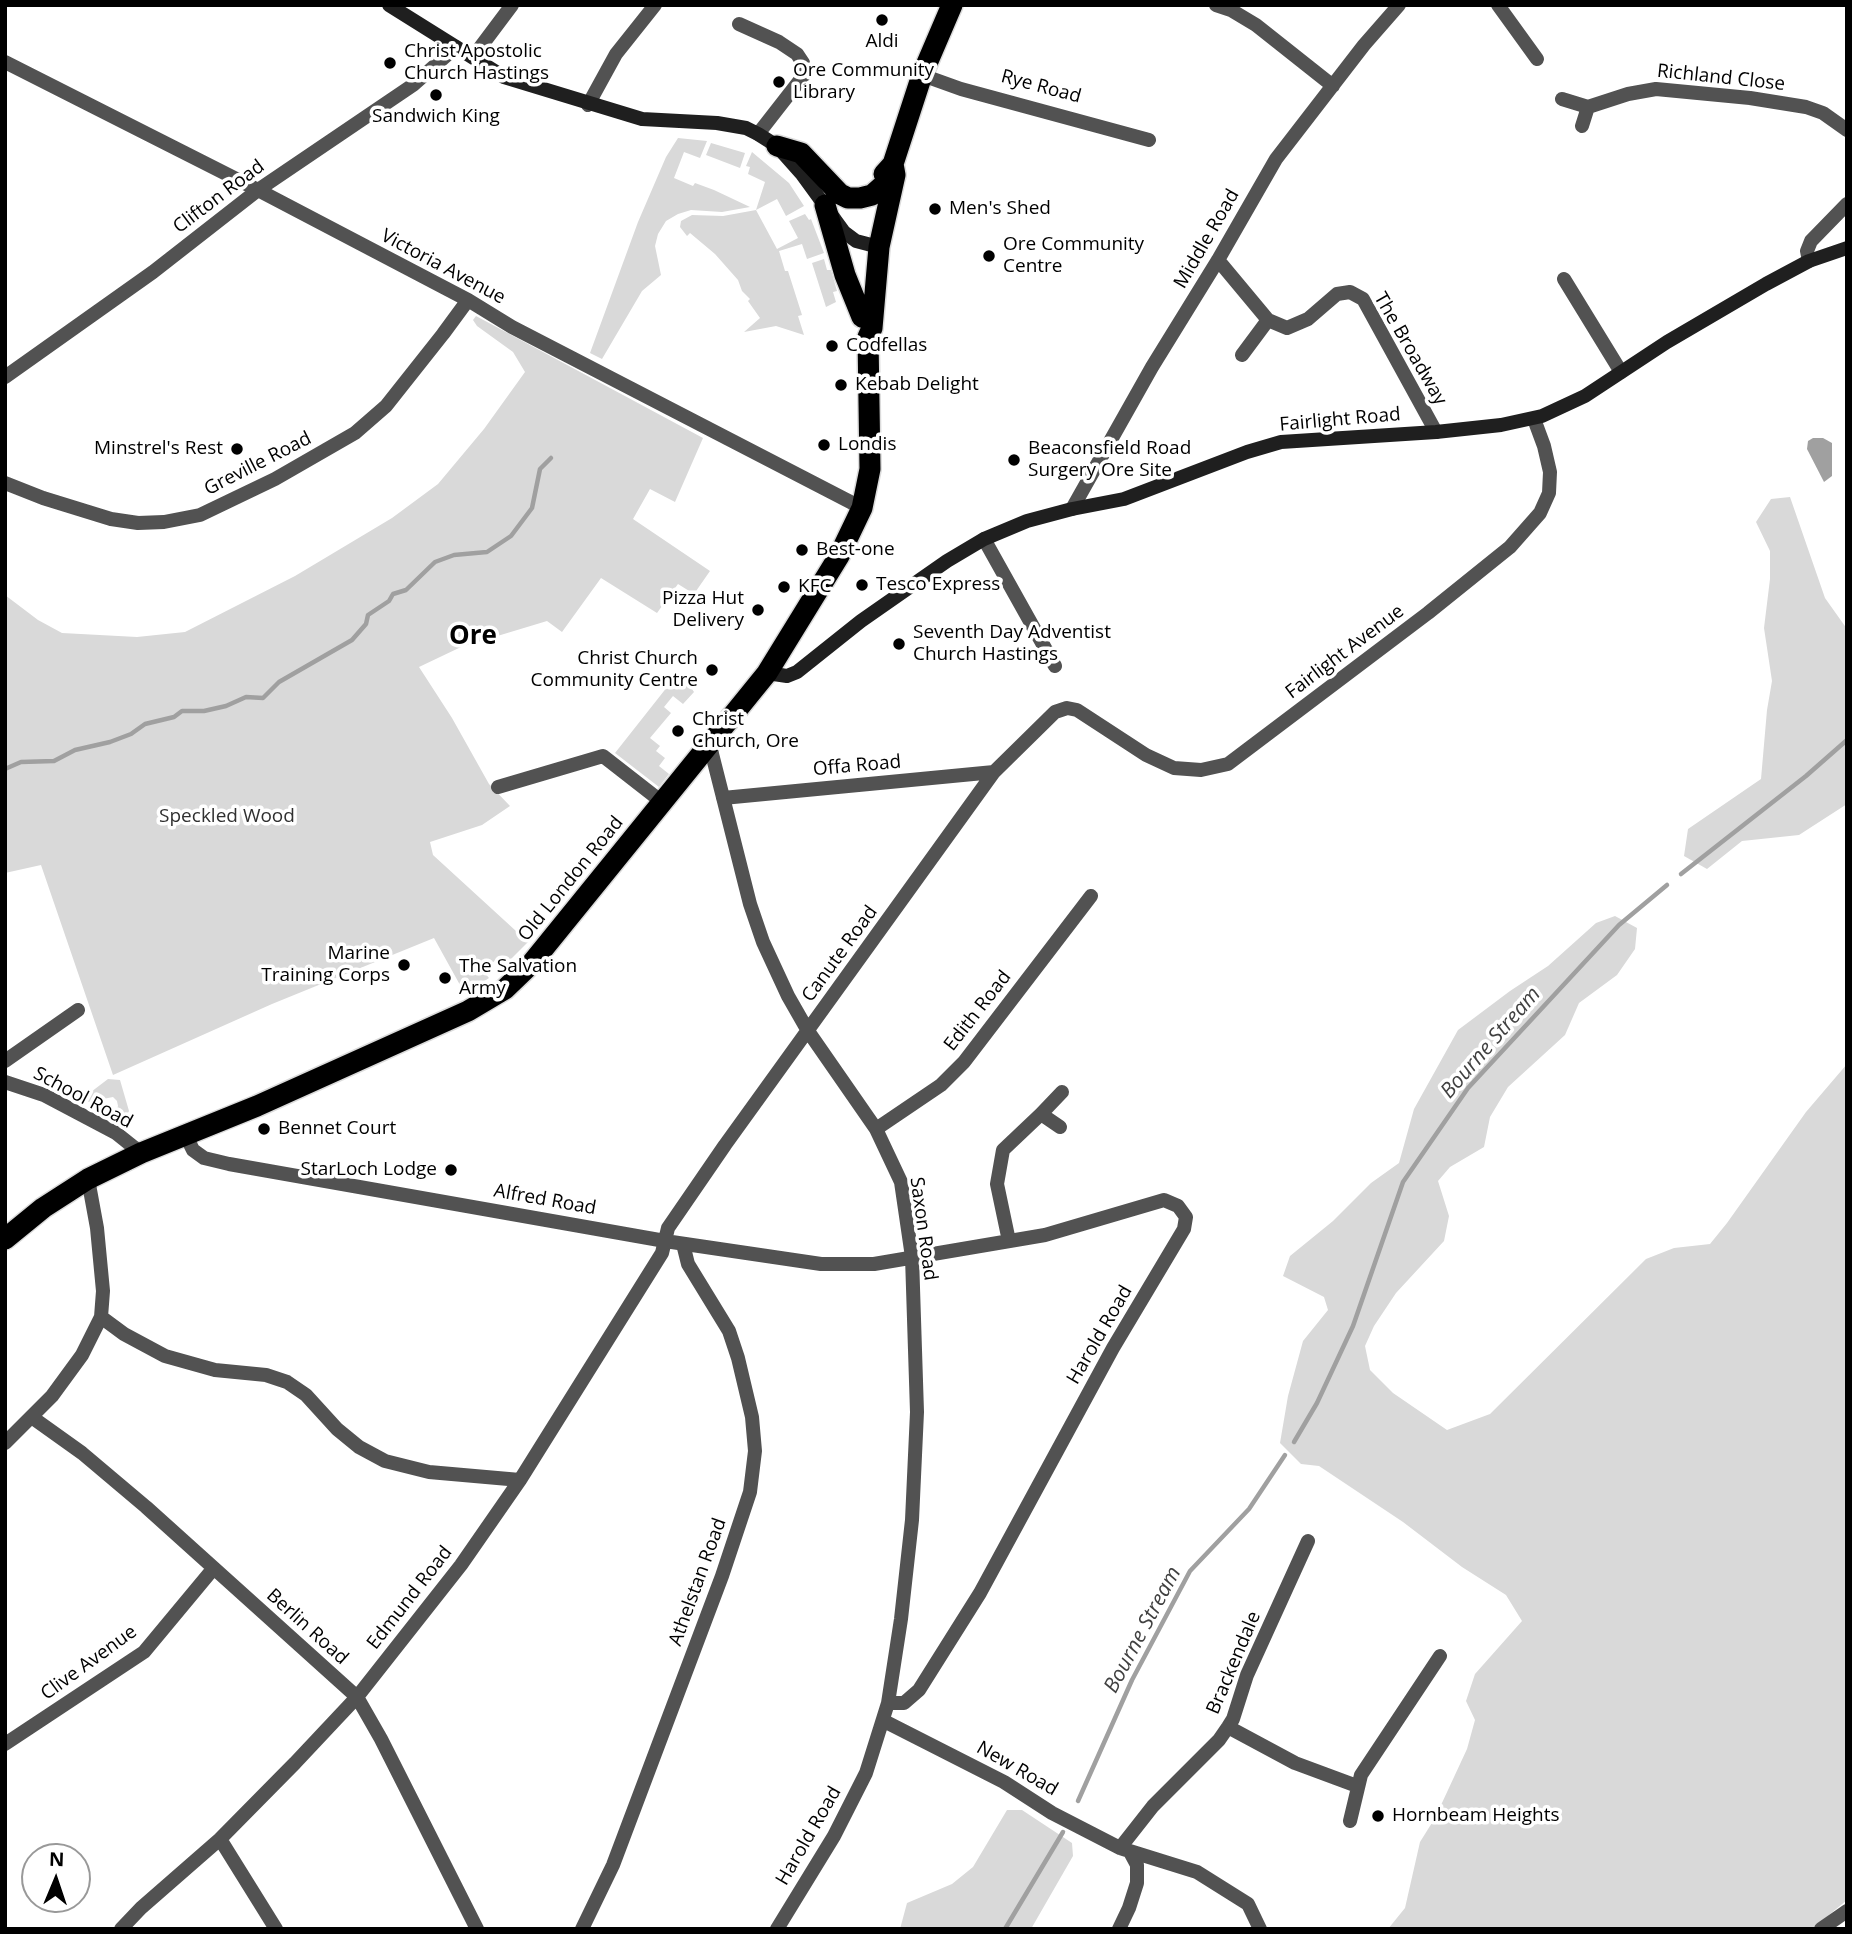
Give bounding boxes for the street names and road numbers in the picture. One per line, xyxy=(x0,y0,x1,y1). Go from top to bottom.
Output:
street label: Richland Close xyxy=(1656,60,1786,96)
street label: Rye Road xyxy=(998,65,1084,109)
street label: Clifton Road xyxy=(169,155,269,239)
street label: Middle Road xyxy=(1169,185,1245,293)
street label: Victoria Avenue xyxy=(377,225,509,309)
street label: The Broadway xyxy=(1369,289,1451,409)
street label: Fairlight Road xyxy=(1278,403,1402,437)
street label: Greville Road xyxy=(201,427,315,501)
street label: Fairlight Avenue xyxy=(1281,600,1409,704)
street label: Offa Road xyxy=(812,751,902,781)
street label: Old London Road xyxy=(514,812,628,946)
street label: Canute Road xyxy=(797,901,883,1007)
street label: Edith Road xyxy=(940,966,1016,1056)
street label: School Road xyxy=(29,1062,137,1134)
street label: Saxon Road xyxy=(904,1176,942,1282)
street label: Alfred Road xyxy=(492,1180,598,1220)
street label: Harold Road xyxy=(1063,1281,1137,1389)
street label: Athelstan Road xyxy=(664,1515,732,1649)
street label: Edmund Road xyxy=(363,1542,457,1654)
street label: Berlin Road xyxy=(261,1584,353,1670)
street label: Brackendale xyxy=(1202,1608,1266,1718)
street label: Clive Avenue xyxy=(37,1621,141,1705)
street label: New Road xyxy=(972,1737,1062,1801)
street label: Harold Road xyxy=(772,1782,846,1890)

